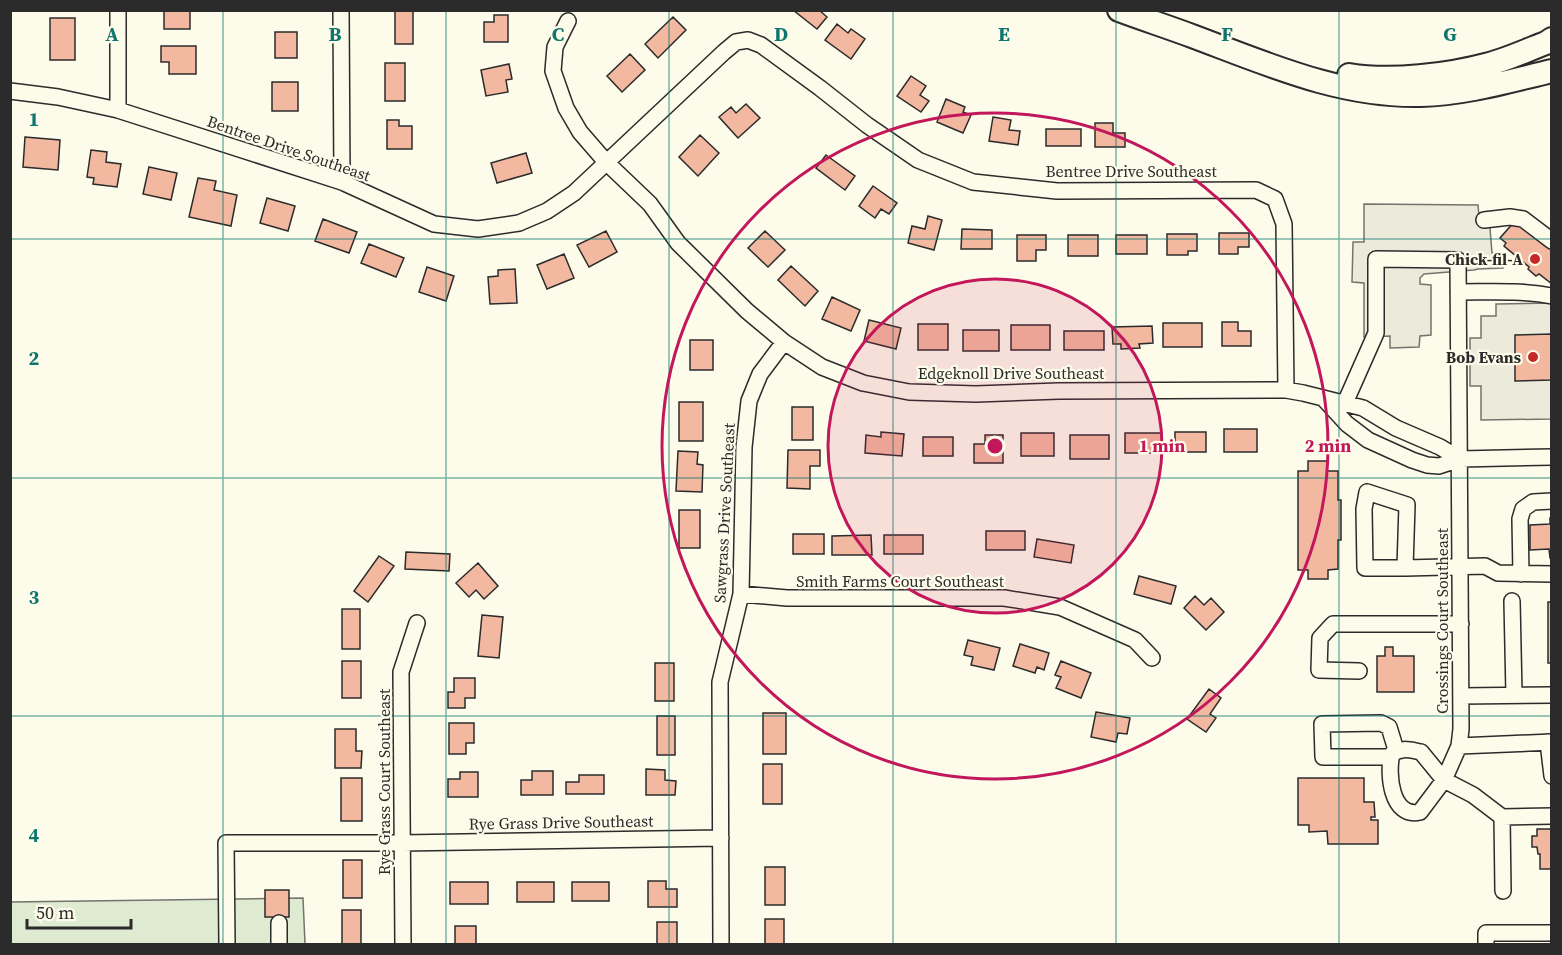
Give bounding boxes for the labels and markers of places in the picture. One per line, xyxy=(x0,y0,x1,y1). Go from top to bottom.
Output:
place label: Chick-fil-A xyxy=(1445,248,1523,270)
marker: Chick-fil-A xyxy=(1528,252,1542,266)
place label: Bob Evans xyxy=(1446,346,1521,368)
marker: Bob Evans xyxy=(1526,350,1540,364)
centre of rings xyxy=(985,436,1005,456)

